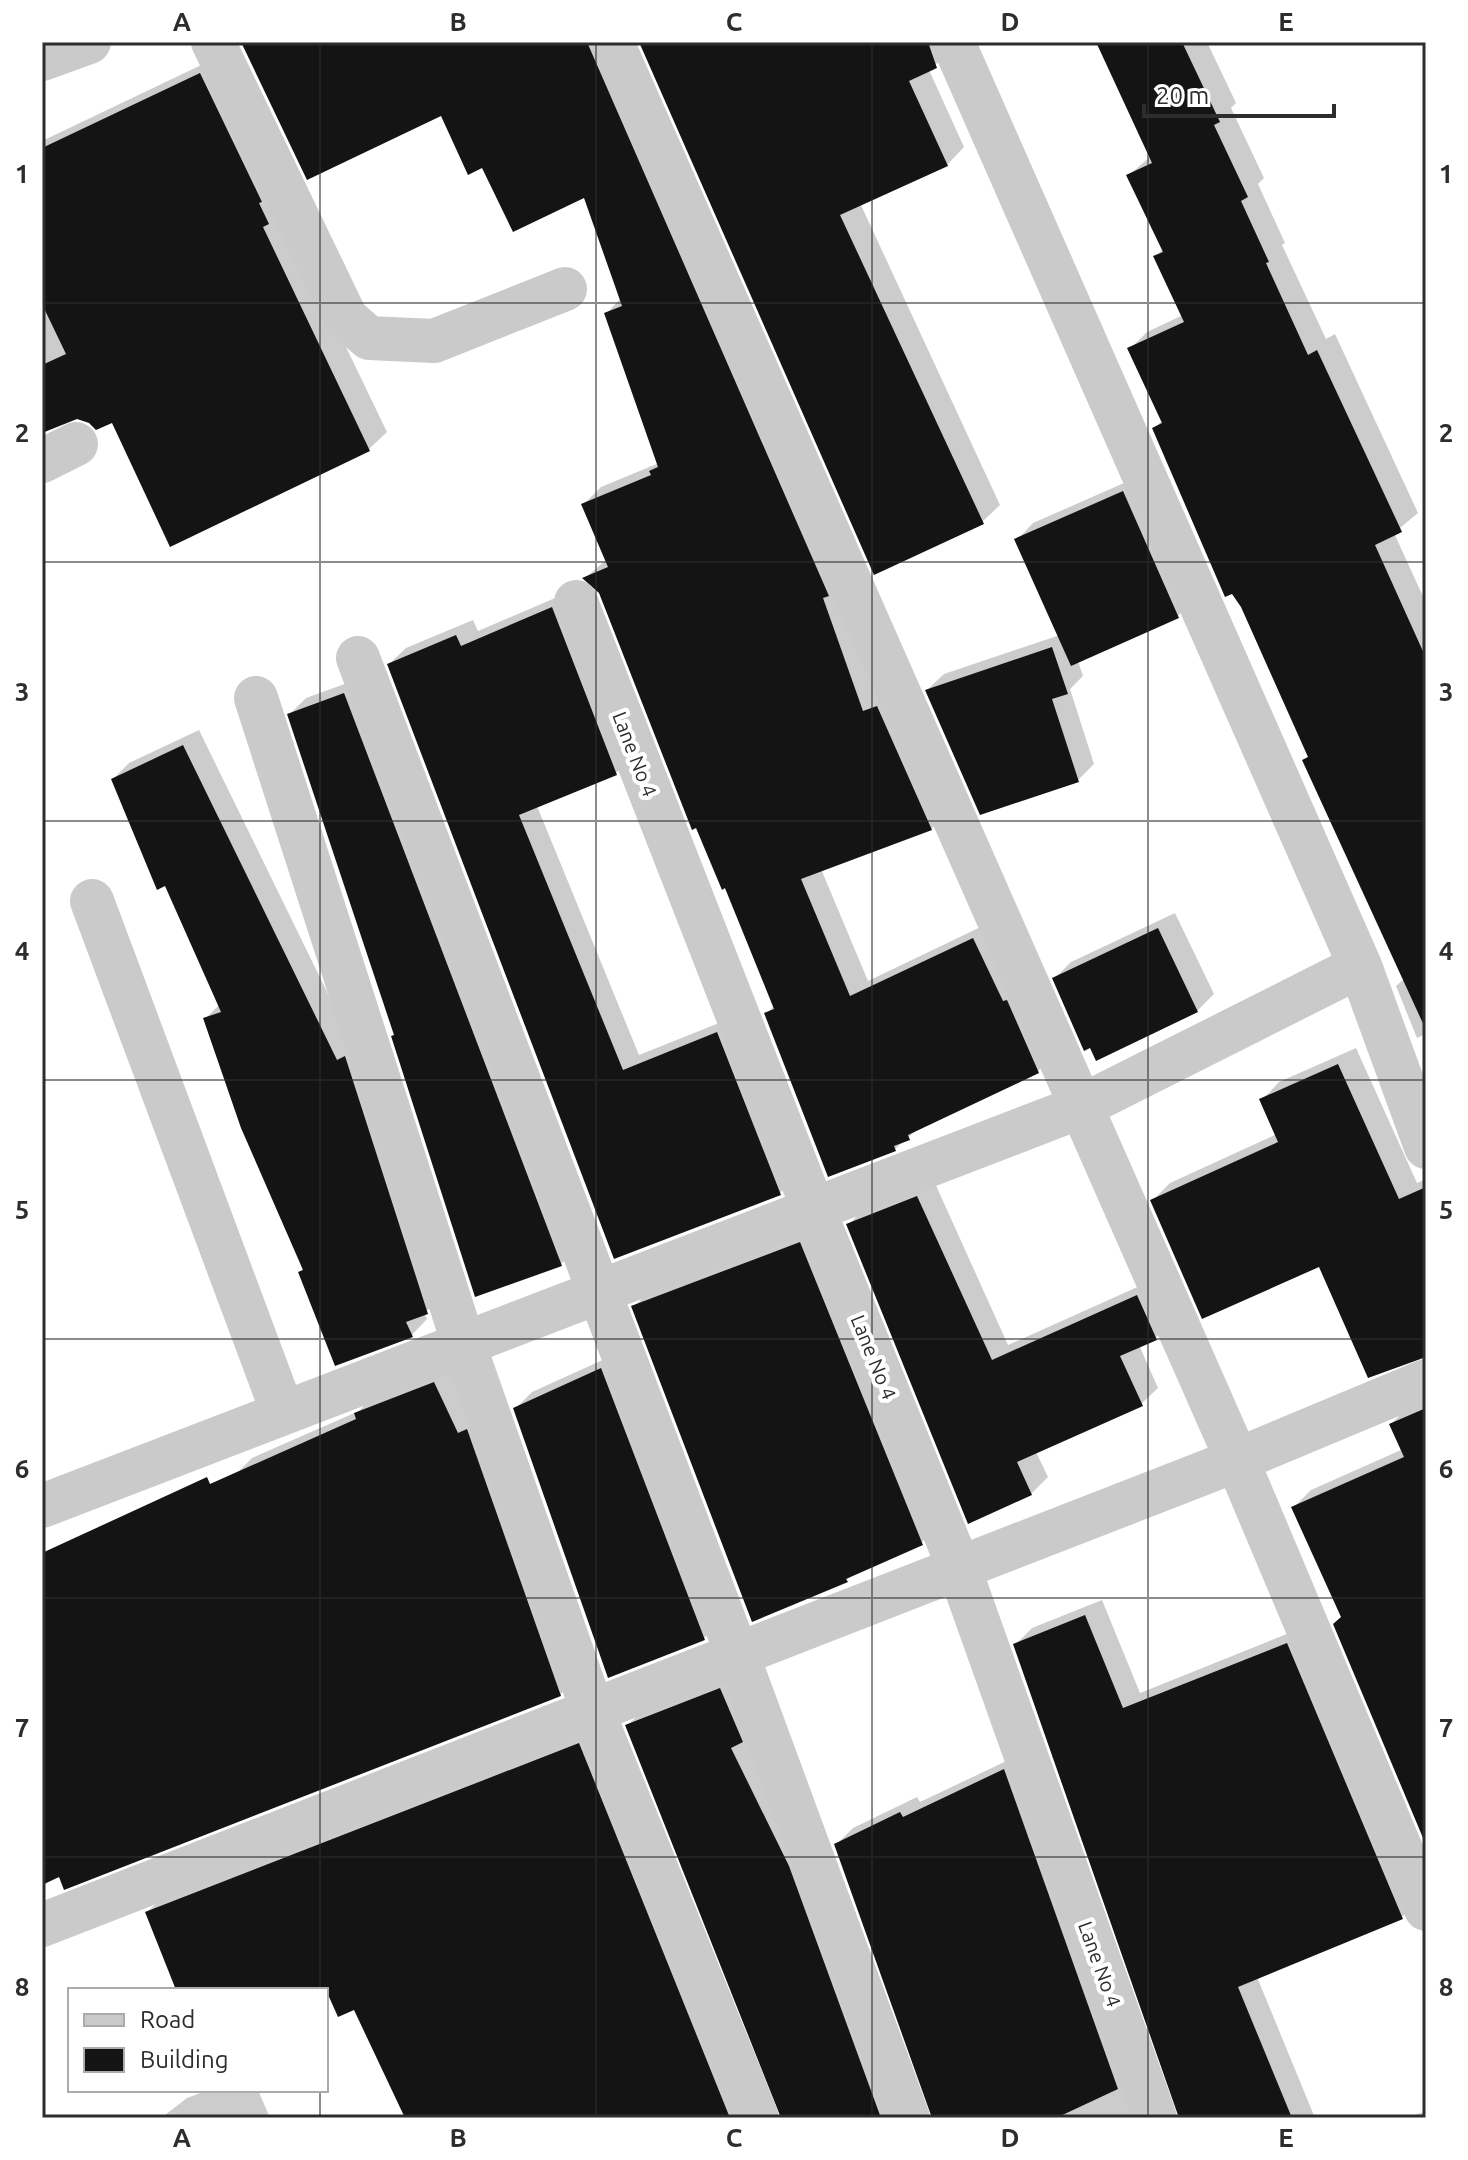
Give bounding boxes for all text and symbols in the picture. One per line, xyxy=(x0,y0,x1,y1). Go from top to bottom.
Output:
text: A xyxy=(173,7,192,36)
text: B xyxy=(449,7,467,36)
text: C xyxy=(726,7,743,36)
text: D xyxy=(1001,7,1019,36)
text: E xyxy=(1278,7,1294,36)
scale bar xyxy=(1144,68,1334,118)
text: 20 m xyxy=(1156,82,1209,109)
text: 1 xyxy=(15,159,29,188)
text: 1 xyxy=(1439,159,1453,188)
text: 2 xyxy=(15,418,29,447)
text: 2 xyxy=(1439,418,1453,447)
text: 3 xyxy=(15,677,29,706)
text: 3 xyxy=(1439,677,1453,706)
street label: Lane No 4 xyxy=(608,708,662,800)
text: 4 xyxy=(15,936,29,965)
text: 4 xyxy=(1439,936,1453,965)
text: 5 xyxy=(15,1195,29,1224)
text: 5 xyxy=(1439,1195,1453,1224)
street label: Lane No 4 xyxy=(847,1311,901,1403)
text: 6 xyxy=(15,1454,29,1483)
text: 6 xyxy=(1439,1454,1453,1483)
text: 7 xyxy=(15,1713,29,1742)
text: 7 xyxy=(1439,1713,1453,1742)
street label: Lane No 4 xyxy=(1074,1918,1126,2010)
text: 8 xyxy=(15,1972,29,2001)
text: 8 xyxy=(1439,1972,1453,2001)
legend xyxy=(68,1988,328,2092)
text: Road xyxy=(140,2006,195,2033)
text: Building xyxy=(140,2046,228,2073)
text: A xyxy=(173,2123,192,2152)
text: B xyxy=(449,2123,467,2152)
text: C xyxy=(726,2123,743,2152)
text: D xyxy=(1001,2123,1019,2152)
text: E xyxy=(1278,2123,1294,2152)

